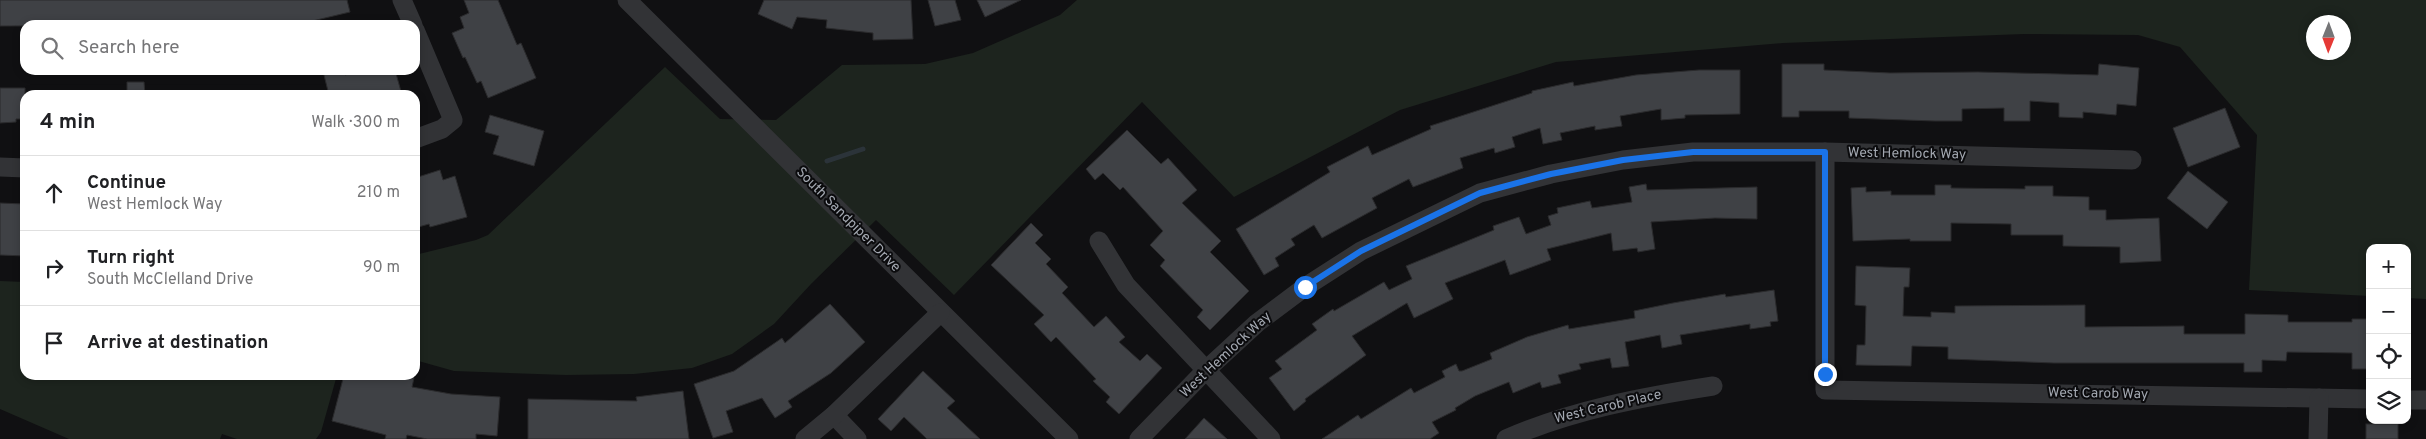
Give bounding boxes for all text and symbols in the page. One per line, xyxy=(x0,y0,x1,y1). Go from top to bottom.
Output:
north arrow xyxy=(2306,15,2351,60)
search box xyxy=(20,20,420,75)
icon: search xyxy=(38,34,66,62)
text: Search here xyxy=(78,36,180,60)
text: 4 min xyxy=(40,109,96,136)
text: Walk · 300 m xyxy=(311,113,400,133)
street label: West Hemlock Way xyxy=(1848,144,1966,164)
street label: South Sandpiper Drive xyxy=(792,164,904,276)
text: Continue xyxy=(87,171,166,195)
icon: ahead xyxy=(40,179,68,207)
text: 210 m xyxy=(357,183,400,203)
text: West Hemlock Way xyxy=(87,195,222,215)
map controls xyxy=(2366,244,2411,424)
button: + xyxy=(2366,244,2411,289)
text: Turn right xyxy=(87,246,175,270)
icon: right xyxy=(40,254,68,282)
text: 90 m xyxy=(363,258,400,278)
text: South McClelland Drive xyxy=(87,270,253,290)
route start xyxy=(1294,276,1317,299)
button: − xyxy=(2366,289,2411,334)
street label: West Hemlock Way xyxy=(1177,308,1275,402)
icon: arrive xyxy=(40,329,68,357)
text: Arrive at destination xyxy=(87,331,268,355)
button: locate xyxy=(2366,334,2411,379)
route end xyxy=(1814,363,1837,386)
button: layers xyxy=(2366,379,2411,424)
street label: West Carob Way xyxy=(2048,385,2148,403)
street label: West Carob Place xyxy=(1553,386,1663,428)

